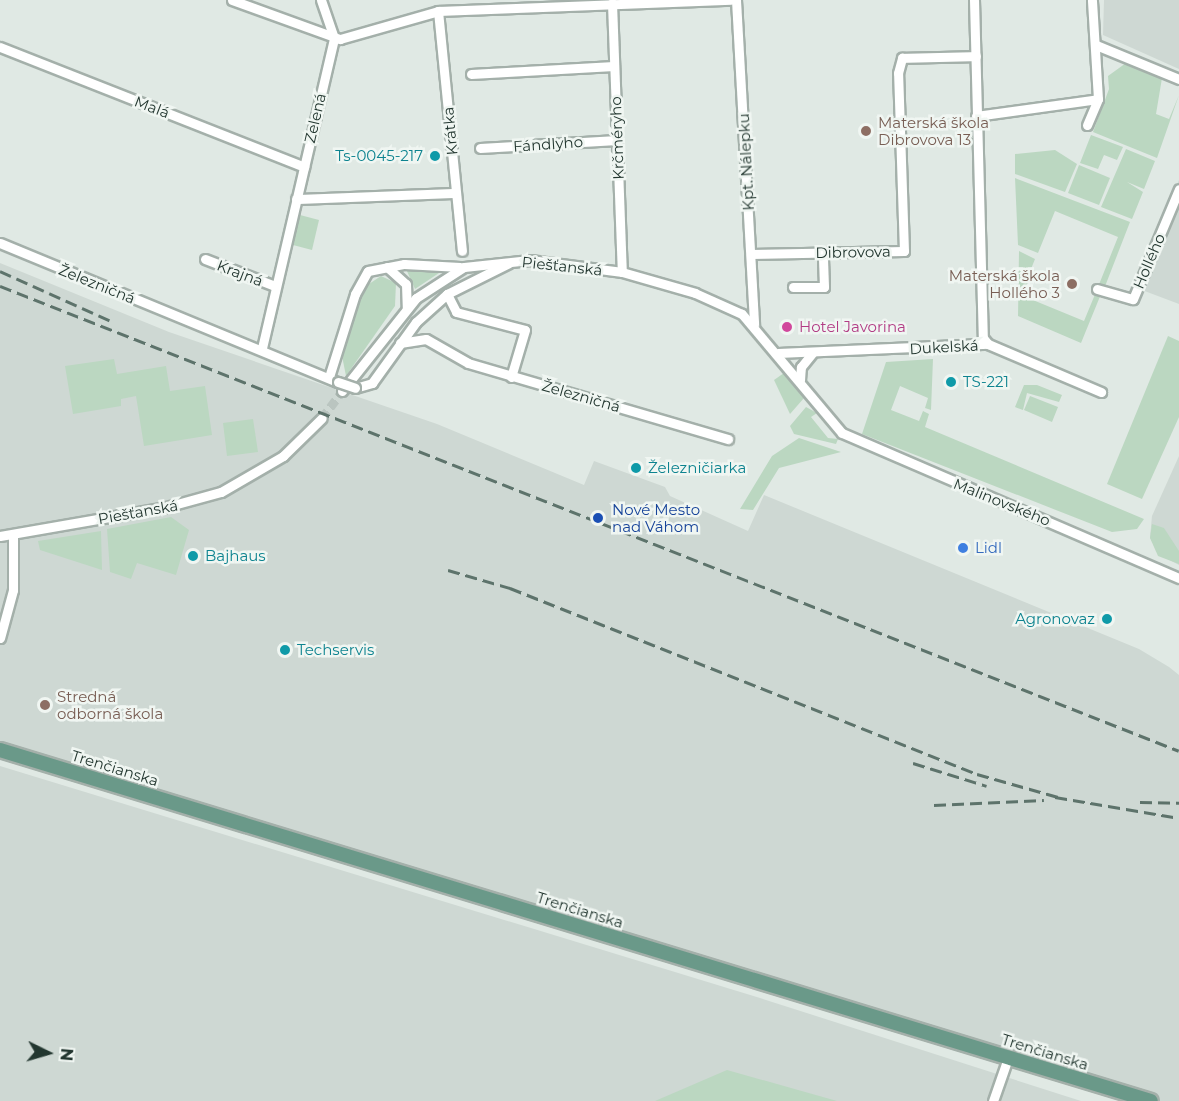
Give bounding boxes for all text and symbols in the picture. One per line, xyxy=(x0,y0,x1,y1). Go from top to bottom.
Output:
street label: Zelená xyxy=(301,91,329,145)
street label: Malá xyxy=(132,92,172,122)
street label: Krčméryho xyxy=(607,96,627,180)
street label: Krátka xyxy=(439,106,461,156)
street label: Kpt. Nálepku xyxy=(734,113,758,211)
place label: Materská škola Dibrovova 13 xyxy=(878,113,989,148)
marker: Materská škola Dibrovova 13 xyxy=(859,124,873,138)
street label: Fándlyho xyxy=(512,133,584,155)
place label: Ts-0045-217 xyxy=(335,147,423,165)
marker: Ts-0045-217 xyxy=(428,149,442,163)
street label: Hollého xyxy=(1129,231,1169,291)
street label: Dibrovova xyxy=(815,242,891,262)
street label: Piešťanská xyxy=(521,253,603,279)
street label: Krajná xyxy=(214,256,266,290)
street label: Železničná xyxy=(56,261,138,307)
place label: Materská škola Hollého 3 xyxy=(949,266,1060,301)
marker: Materská škola Hollého 3 xyxy=(1065,277,1079,291)
place label: Hotel Javorina xyxy=(799,318,906,336)
marker: Hotel Javorina xyxy=(780,320,794,334)
street label: Dukelská xyxy=(909,336,979,358)
place label: TS-221 xyxy=(963,373,1009,391)
marker: TS-221 xyxy=(944,375,958,389)
street label: Železničná xyxy=(540,376,622,416)
place label: Železničiarka xyxy=(648,459,746,477)
marker: Železničiarka xyxy=(629,461,643,475)
street label: Malinovského xyxy=(951,474,1053,530)
street label: Piešťanská xyxy=(97,496,179,528)
place label: Nové Mesto nad Váhom xyxy=(612,500,700,535)
marker: Nové Mesto nad Váhom xyxy=(589,509,607,527)
place label: Lidl xyxy=(975,539,1002,557)
marker: Lidl xyxy=(956,541,970,555)
place label: Bajhaus xyxy=(205,547,266,565)
marker: Bajhaus xyxy=(186,549,200,563)
place label: Agronovaz xyxy=(1015,610,1095,628)
marker: Agronovaz xyxy=(1100,612,1114,626)
place label: Techservis xyxy=(297,641,374,659)
marker: Techservis xyxy=(278,643,292,657)
place label: Stredná odborná škola xyxy=(57,687,163,722)
marker: Stredná odborná škola xyxy=(38,698,52,712)
street label: Trenčianska xyxy=(69,746,161,790)
street label: Trenčianska xyxy=(534,888,626,932)
north arrow xyxy=(18,1023,78,1083)
street label: Trenčianska xyxy=(999,1030,1091,1074)
text: N xyxy=(56,1047,76,1062)

